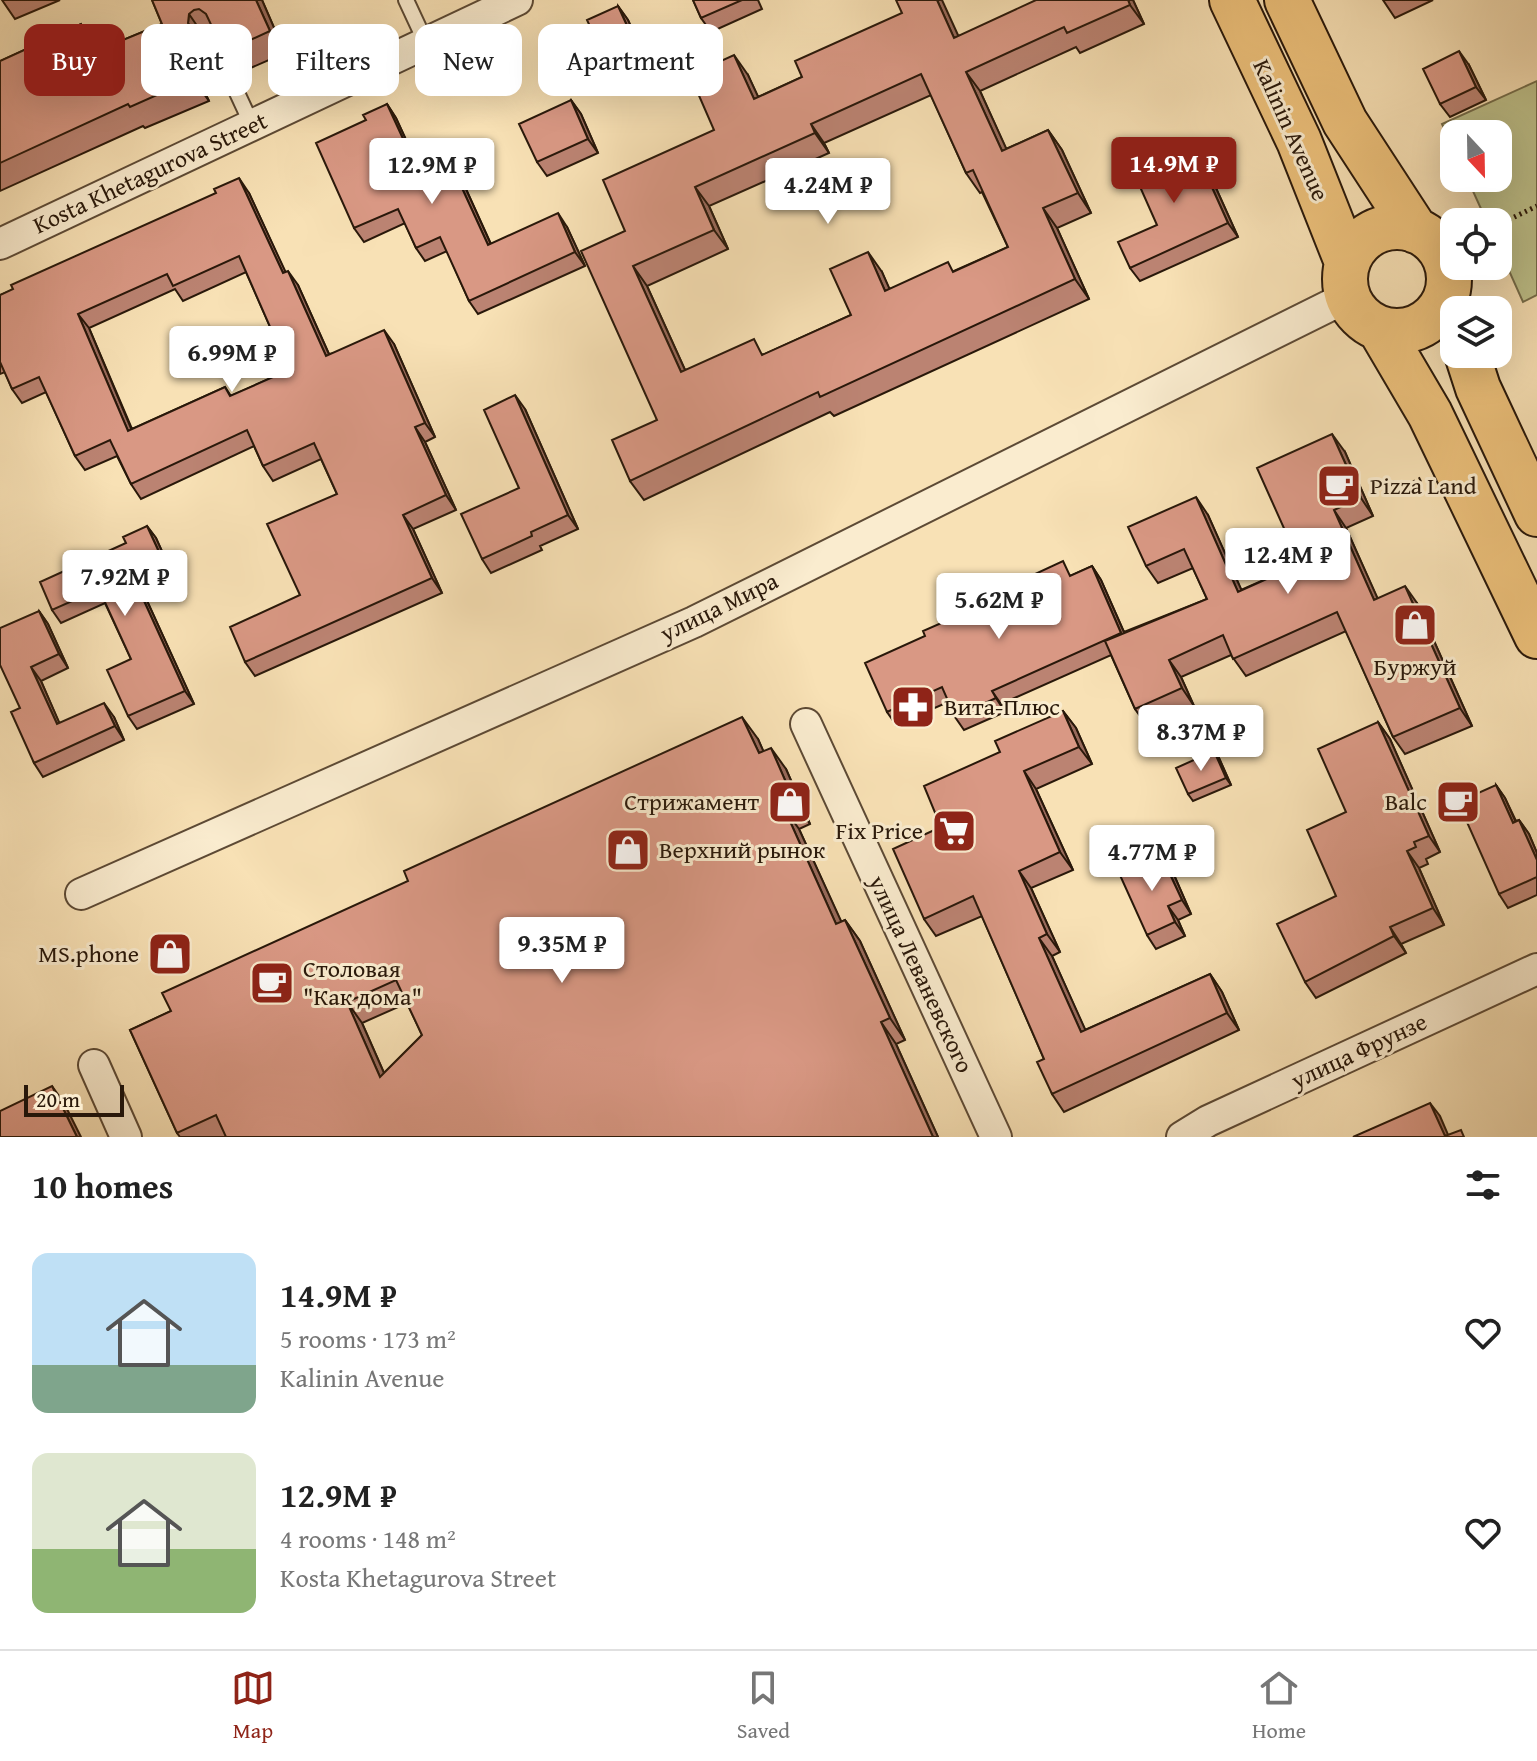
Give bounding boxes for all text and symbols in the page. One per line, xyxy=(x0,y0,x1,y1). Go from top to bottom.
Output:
chip: Buy xyxy=(24,24,125,96)
chip: Rent xyxy=(141,24,252,96)
chip: Filters xyxy=(268,24,399,96)
chip: New xyxy=(415,24,522,96)
chip: Apartment xyxy=(538,24,723,96)
street label: Kalinin Avenue xyxy=(1245,53,1338,206)
street label: Kosta Khetagurova Street xyxy=(27,103,273,242)
north arrow xyxy=(1440,120,1512,192)
map controls xyxy=(1440,120,1512,368)
pin: 14.9M ₽ xyxy=(1100,137,1248,205)
pin: 12.9M ₽ xyxy=(358,138,506,206)
text: 14.9M ₽ xyxy=(1129,143,1219,182)
text: 12.9M ₽ xyxy=(387,144,477,183)
pin: 4.24M ₽ xyxy=(754,158,902,226)
text: 4.24M ₽ xyxy=(783,164,873,203)
button: locate xyxy=(1440,208,1512,280)
button: layers xyxy=(1440,296,1512,368)
pin: 6.99M ₽ xyxy=(158,326,306,394)
text: 6.99M ₽ xyxy=(187,332,277,371)
cafe icon: Pizza Land xyxy=(1315,462,1363,510)
place label: Pizza Land xyxy=(1370,468,1477,503)
pin: 12.4M ₽ xyxy=(1214,528,1362,596)
text: 12.4M ₽ xyxy=(1243,534,1333,573)
pin: 7.92M ₽ xyxy=(51,550,199,618)
text: 7.92M ₽ xyxy=(80,556,170,595)
street label: улица Мира xyxy=(653,563,784,651)
pin: 5.62M ₽ xyxy=(925,573,1073,641)
text: 5.62M ₽ xyxy=(954,579,1044,618)
shop icon: Буржуй xyxy=(1391,601,1439,649)
place label: Буржуй xyxy=(1374,649,1456,684)
pharmacy icon: Вита-Плюс xyxy=(889,683,937,731)
place label: Вита-Плюс xyxy=(944,689,1060,724)
pin: 8.37M ₽ xyxy=(1127,705,1275,773)
text: 8.37M ₽ xyxy=(1156,711,1246,750)
shop icon: Стрижамент xyxy=(766,778,814,826)
cafe icon: Balc xyxy=(1434,778,1482,826)
place label: Стрижамент xyxy=(624,784,759,819)
place label: Balc xyxy=(1385,784,1427,819)
supermarket icon: Fix Price xyxy=(930,807,978,855)
place label: Fix Price xyxy=(836,813,923,848)
pin: 4.77M ₽ xyxy=(1078,825,1226,893)
shop icon: Верхний рынок xyxy=(604,826,652,874)
text: 4.77M ₽ xyxy=(1107,831,1197,870)
place label: Верхний рынок xyxy=(659,832,826,867)
street label: улица Леваневского xyxy=(860,868,983,1078)
pin: 9.35M ₽ xyxy=(488,917,636,985)
text: 9.35M ₽ xyxy=(517,923,607,962)
shop icon: MS.phone xyxy=(146,930,194,978)
place label: MS.phone xyxy=(38,936,139,971)
place label: Столовая "Как дома" xyxy=(303,951,422,1014)
cafe icon: Столовая "Как дома" xyxy=(248,959,296,1007)
street label: улица Фрунзе xyxy=(1284,1004,1433,1098)
scale bar xyxy=(24,1081,124,1117)
text: 20 m xyxy=(36,1083,80,1115)
text: 10 homes xyxy=(32,1161,173,1210)
icon: filters xyxy=(1461,1163,1505,1207)
text: 14.9M ₽ xyxy=(280,1270,397,1319)
icon: home xyxy=(96,1285,192,1381)
icon: heart xyxy=(1461,1311,1505,1355)
text: 5 rooms · 173 m² xyxy=(280,1319,456,1358)
text: Kalinin Avenue xyxy=(280,1358,444,1397)
text: 12.9M ₽ xyxy=(280,1470,397,1519)
icon: home xyxy=(96,1485,192,1581)
icon: heart xyxy=(1461,1511,1505,1555)
text: 4 rooms · 148 m² xyxy=(280,1519,456,1558)
text: Kosta Khetagurova Street xyxy=(280,1558,556,1597)
tab: Map xyxy=(231,1666,275,1746)
tab: Saved xyxy=(737,1666,790,1746)
tab: Home xyxy=(1252,1666,1306,1746)

